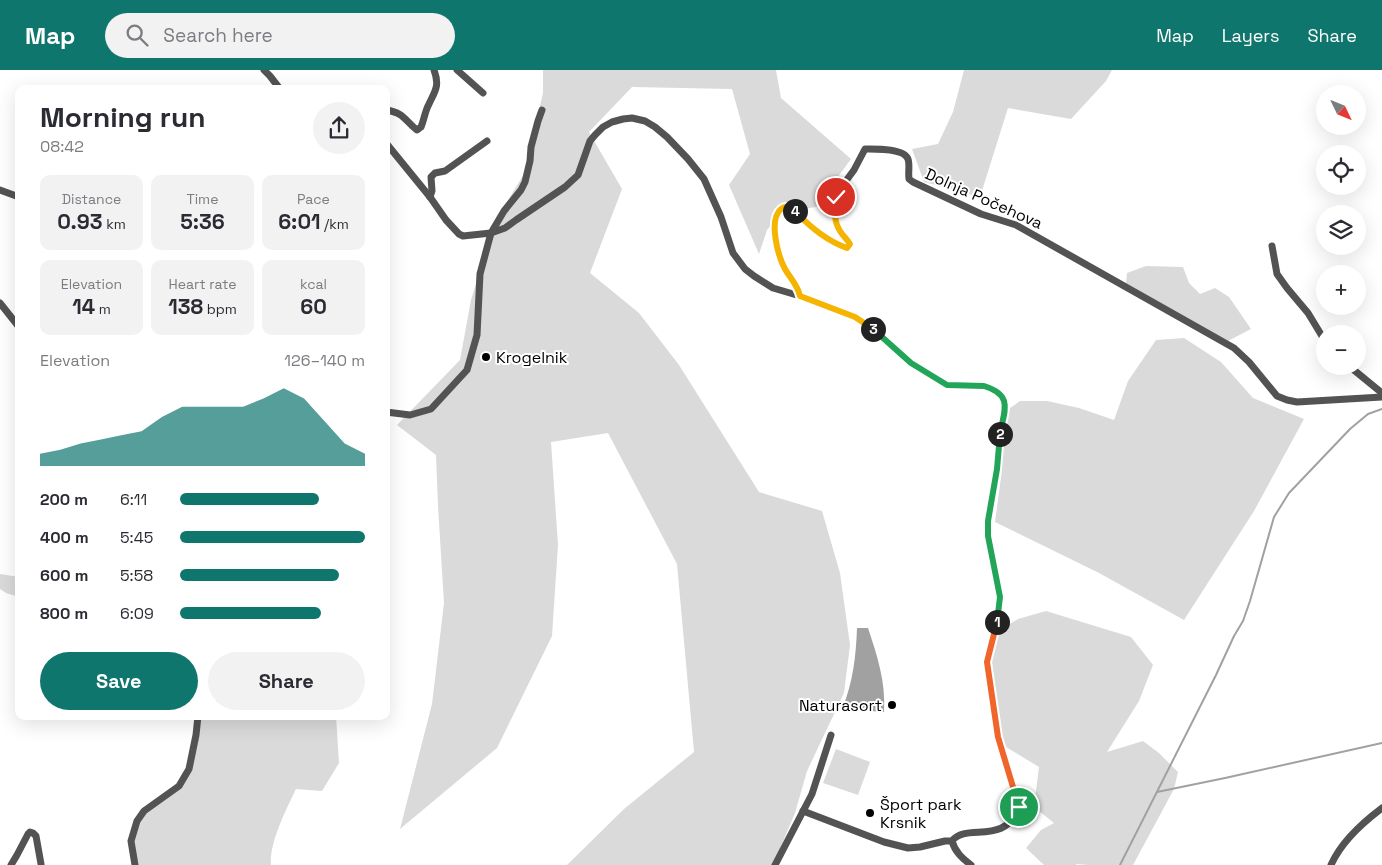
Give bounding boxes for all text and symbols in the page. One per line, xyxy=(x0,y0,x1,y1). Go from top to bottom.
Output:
search box xyxy=(105,13,455,58)
text: Map xyxy=(25,20,75,51)
icon: search xyxy=(123,21,151,49)
text: Search here xyxy=(163,23,273,48)
text: Map xyxy=(1156,24,1194,47)
text: Layers xyxy=(1222,24,1279,47)
text: Share xyxy=(1307,24,1357,47)
north arrow xyxy=(1316,85,1366,135)
map controls xyxy=(1316,85,1366,375)
text: Morning run xyxy=(40,99,205,135)
button: share xyxy=(313,102,365,154)
text: 08:42 xyxy=(40,136,84,157)
button: locate xyxy=(1316,145,1366,195)
street label: Dolnja Počehova xyxy=(922,163,1046,234)
pin xyxy=(815,176,857,218)
icon: check xyxy=(822,183,850,211)
text: Distance xyxy=(62,190,121,208)
text: Time xyxy=(187,190,218,208)
text: Pace xyxy=(297,190,330,208)
pin: 4 xyxy=(782,198,808,224)
text: 4 xyxy=(791,202,800,220)
button: layers xyxy=(1316,205,1366,255)
text: 0.93 xyxy=(57,208,103,235)
text: 5:36 xyxy=(180,208,225,235)
text: 6:01 xyxy=(278,208,320,235)
text: km xyxy=(103,215,126,233)
text: /km xyxy=(320,215,349,233)
button: + xyxy=(1316,265,1366,315)
text: Elevation xyxy=(61,275,122,293)
text: Heart rate xyxy=(169,275,236,293)
text: kcal xyxy=(300,275,327,293)
text: 14 xyxy=(72,293,95,320)
text: 138 xyxy=(168,293,203,320)
text: 60 xyxy=(300,293,327,320)
text: m xyxy=(95,300,111,318)
text: bpm xyxy=(203,300,237,318)
pin: 3 xyxy=(860,316,886,342)
text: 3 xyxy=(869,320,878,338)
button: − xyxy=(1316,325,1366,375)
place label: Krogelnik xyxy=(496,347,568,368)
text: Elevation xyxy=(40,350,110,371)
text: 126–140 m xyxy=(284,350,365,371)
marker: Krogelnik xyxy=(480,351,492,363)
pin: 2 xyxy=(988,422,1012,446)
text: 2 xyxy=(996,425,1005,443)
text: 200 m xyxy=(40,489,88,510)
text: 6:11 xyxy=(120,489,147,510)
text: 400 m xyxy=(40,527,89,548)
text: 5:45 xyxy=(120,527,153,548)
text: 600 m xyxy=(40,565,88,586)
text: 5:58 xyxy=(120,565,153,586)
text: 800 m xyxy=(40,603,88,624)
text: 6:09 xyxy=(120,603,154,624)
pin: 1 xyxy=(984,610,1010,634)
text: 1 xyxy=(994,613,1001,631)
button: Save xyxy=(40,652,198,710)
button: Share xyxy=(208,652,365,710)
place label: Naturasort xyxy=(799,695,882,716)
marker: Naturasort xyxy=(886,699,898,711)
pin xyxy=(998,786,1040,828)
icon: arrive xyxy=(1005,793,1033,821)
place label: Šport park Krsnik xyxy=(880,794,962,833)
marker: Šport park Krsnik xyxy=(864,807,876,819)

